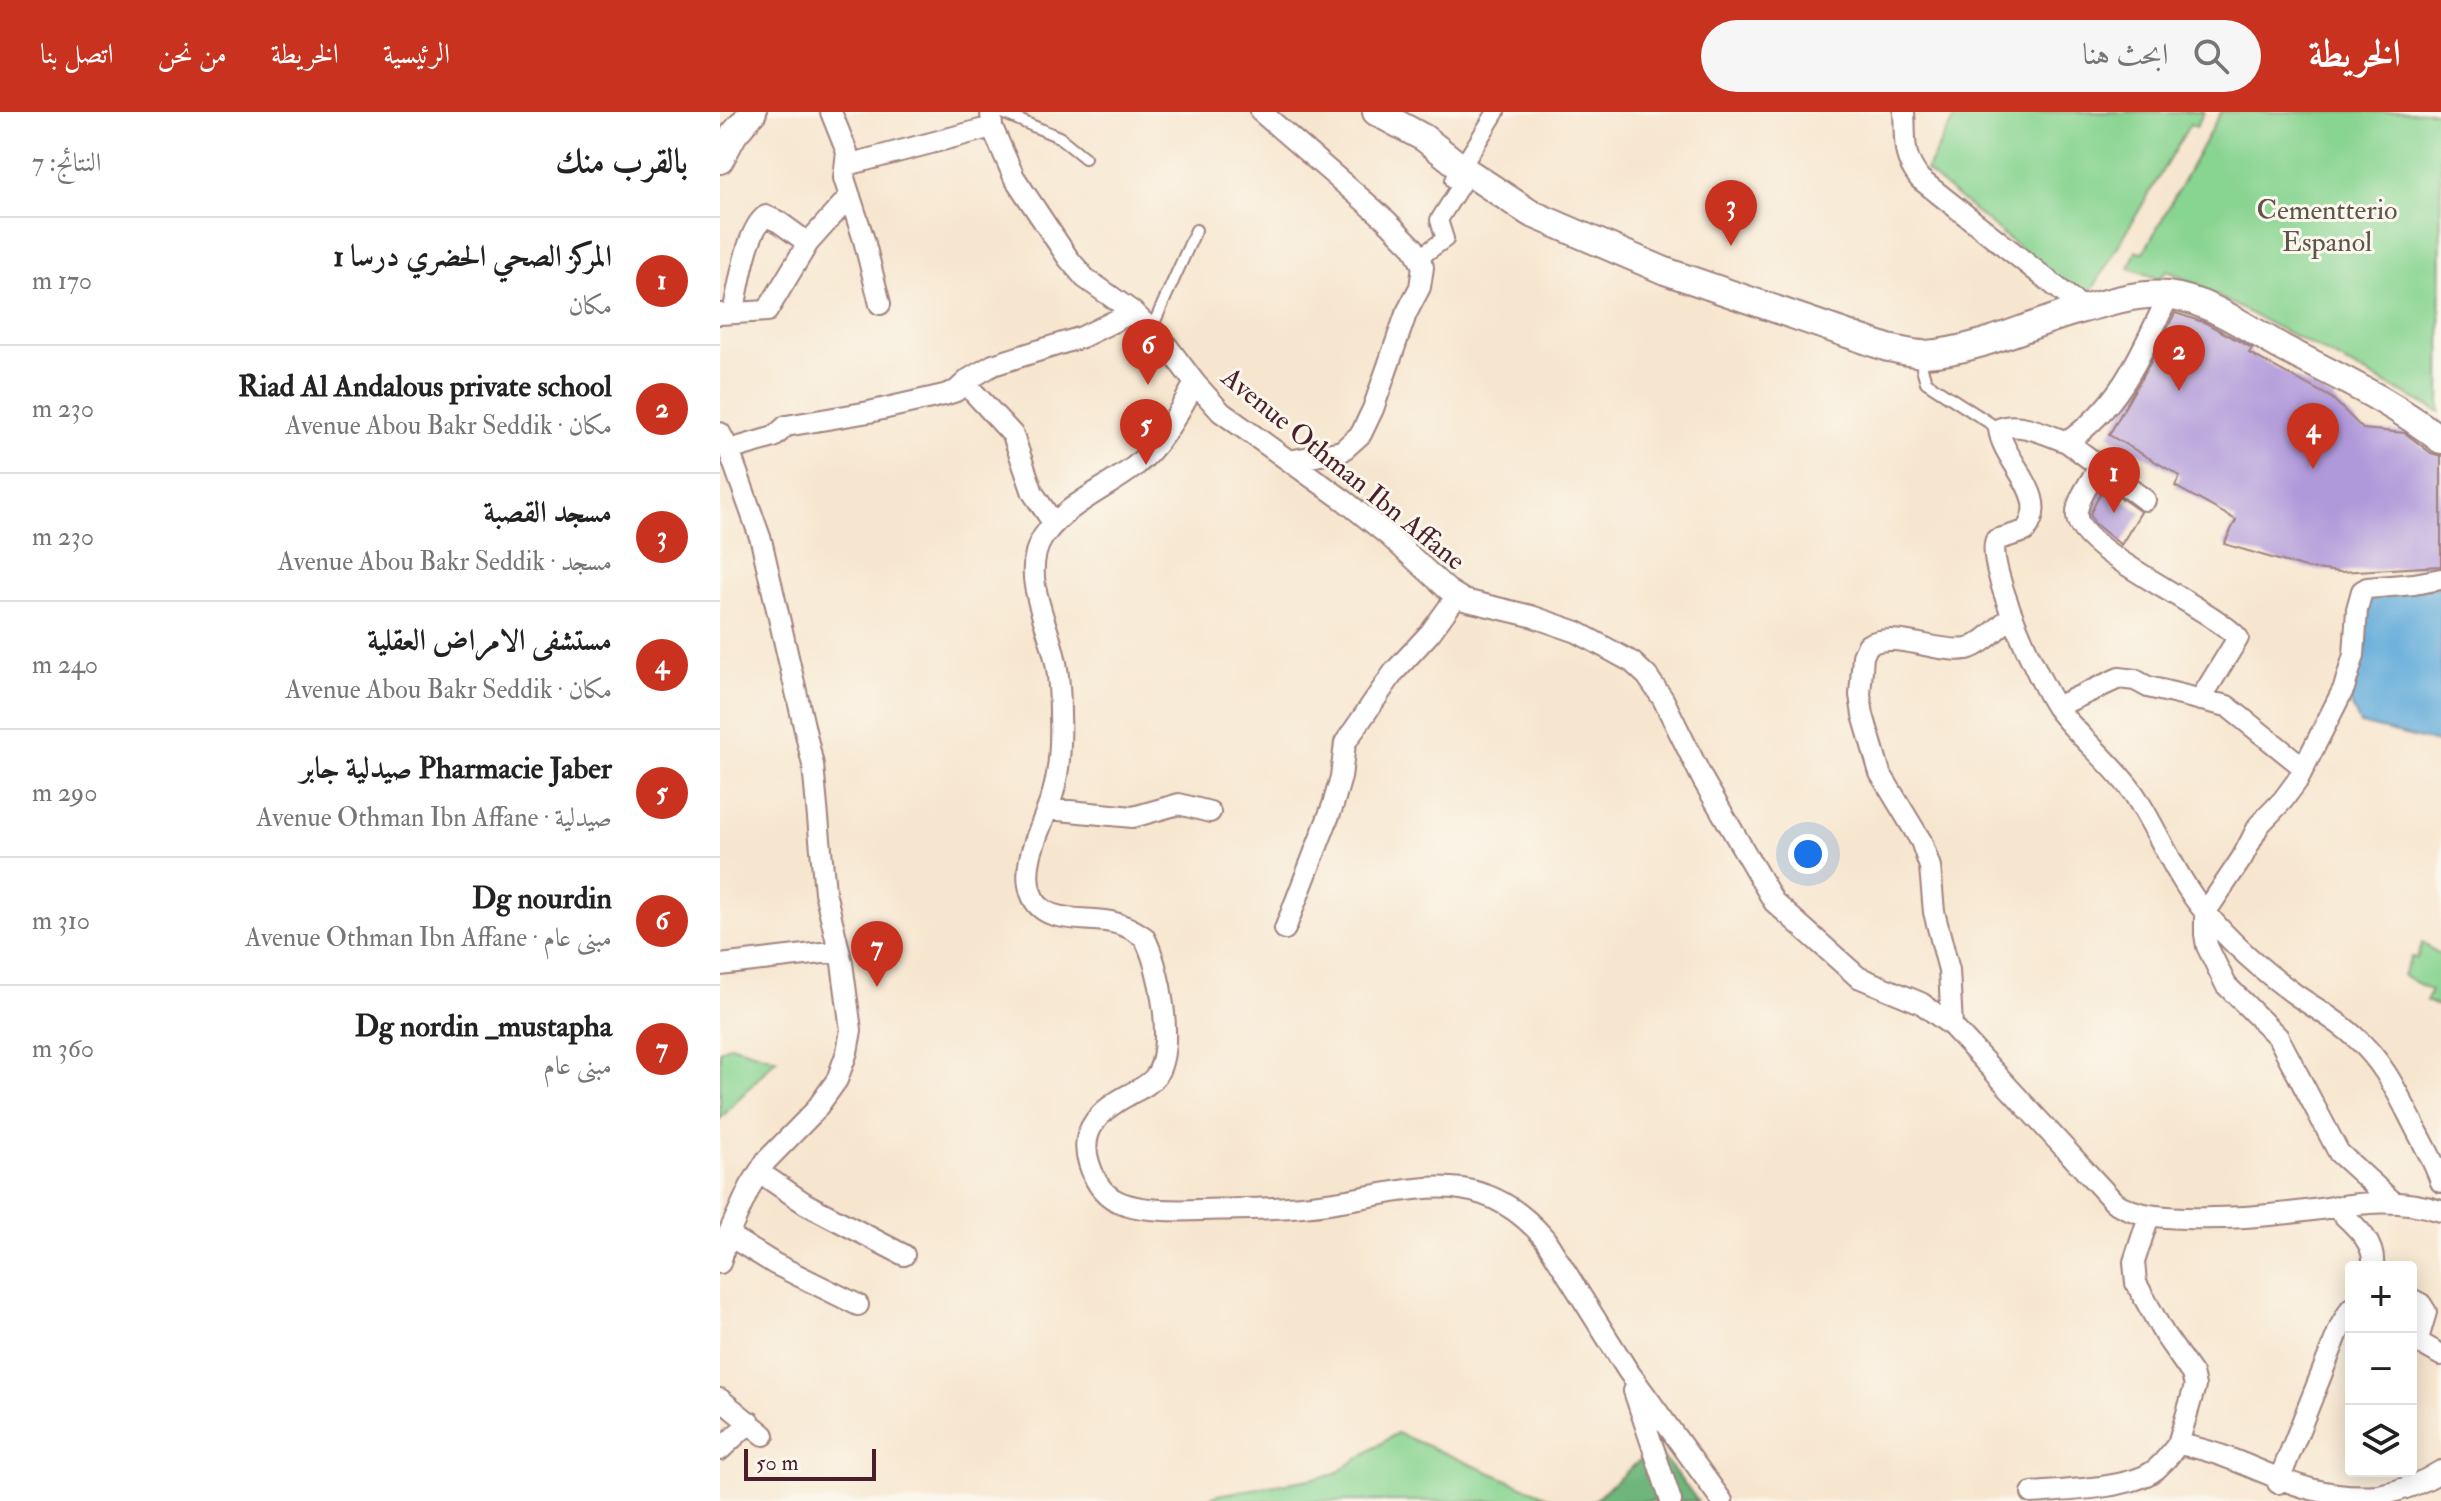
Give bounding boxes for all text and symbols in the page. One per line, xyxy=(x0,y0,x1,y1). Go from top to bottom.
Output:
search box xyxy=(1701,20,2261,92)
text: الخريطة xyxy=(2309,30,2401,78)
icon: search xyxy=(2189,34,2233,78)
text: ابحث هنا xyxy=(2082,36,2169,73)
text: اتصل بنا xyxy=(40,37,114,72)
text: من نحن xyxy=(158,37,227,72)
text: الخريطة xyxy=(271,37,339,72)
text: الرئيسية xyxy=(383,37,450,72)
text: بالقرب منك xyxy=(555,140,688,183)
text: النتائج: 7 xyxy=(32,147,102,179)
pin: 3 xyxy=(1705,180,1757,246)
park label: Cementterio Espanol xyxy=(2257,193,2397,260)
text: المركز الصحي الحضري درسا 1 xyxy=(333,238,612,275)
text: 170 m xyxy=(32,265,92,297)
text: 1 xyxy=(657,265,667,297)
text: مكان xyxy=(568,290,612,322)
pin: 6 xyxy=(1122,319,1174,385)
pin: 2 xyxy=(2153,325,2205,391)
street label: Avenue Othman Ibn Affane xyxy=(1213,359,1472,579)
text: Riad Al Andalous private school xyxy=(238,368,612,405)
text: 230 m xyxy=(32,393,94,425)
text: 2 xyxy=(655,393,669,425)
pin: 5 xyxy=(1120,399,1172,465)
pin: 4 xyxy=(2287,403,2339,469)
text: مكان · Avenue Abou Bakr Seddik xyxy=(285,410,612,442)
pin: 1 xyxy=(2088,447,2140,513)
text: مسجد القصبة xyxy=(483,494,612,531)
text: 230 m xyxy=(32,521,94,553)
text: 3 xyxy=(657,521,667,553)
text: مسجد · Avenue Abou Bakr Seddik xyxy=(278,546,612,578)
text: مستشفى الامراض العقلية xyxy=(367,622,612,659)
text: 240 m xyxy=(32,649,98,681)
text: 4 xyxy=(655,649,669,681)
text: مكان · Avenue Abou Bakr Seddik xyxy=(285,674,612,706)
text: Pharmacie Jaber صيدلية جابر xyxy=(300,750,612,787)
text: 290 m xyxy=(32,777,98,809)
text: 5 xyxy=(656,777,668,809)
text: صيدلية · Avenue Othman Ibn Affane xyxy=(256,802,612,834)
your location xyxy=(1788,834,1828,874)
text: Dg nourdin xyxy=(472,880,612,917)
text: 310 m xyxy=(32,905,90,937)
text: 6 xyxy=(655,905,669,937)
pin: 7 xyxy=(851,921,903,987)
text: مبنى عام · Avenue Othman Ibn Affane xyxy=(245,922,612,954)
text: Dg nordin _mustapha xyxy=(355,1008,612,1045)
text: 360 m xyxy=(32,1033,94,1065)
text: 7 xyxy=(656,1033,668,1065)
text: مبنى عام xyxy=(543,1050,612,1082)
map controls xyxy=(2345,1261,2417,1477)
button: + xyxy=(2345,1261,2417,1333)
button: − xyxy=(2345,1333,2417,1405)
button: layers xyxy=(2345,1405,2417,1477)
scale bar xyxy=(744,1445,876,1481)
text: 50 m xyxy=(756,1449,798,1477)

